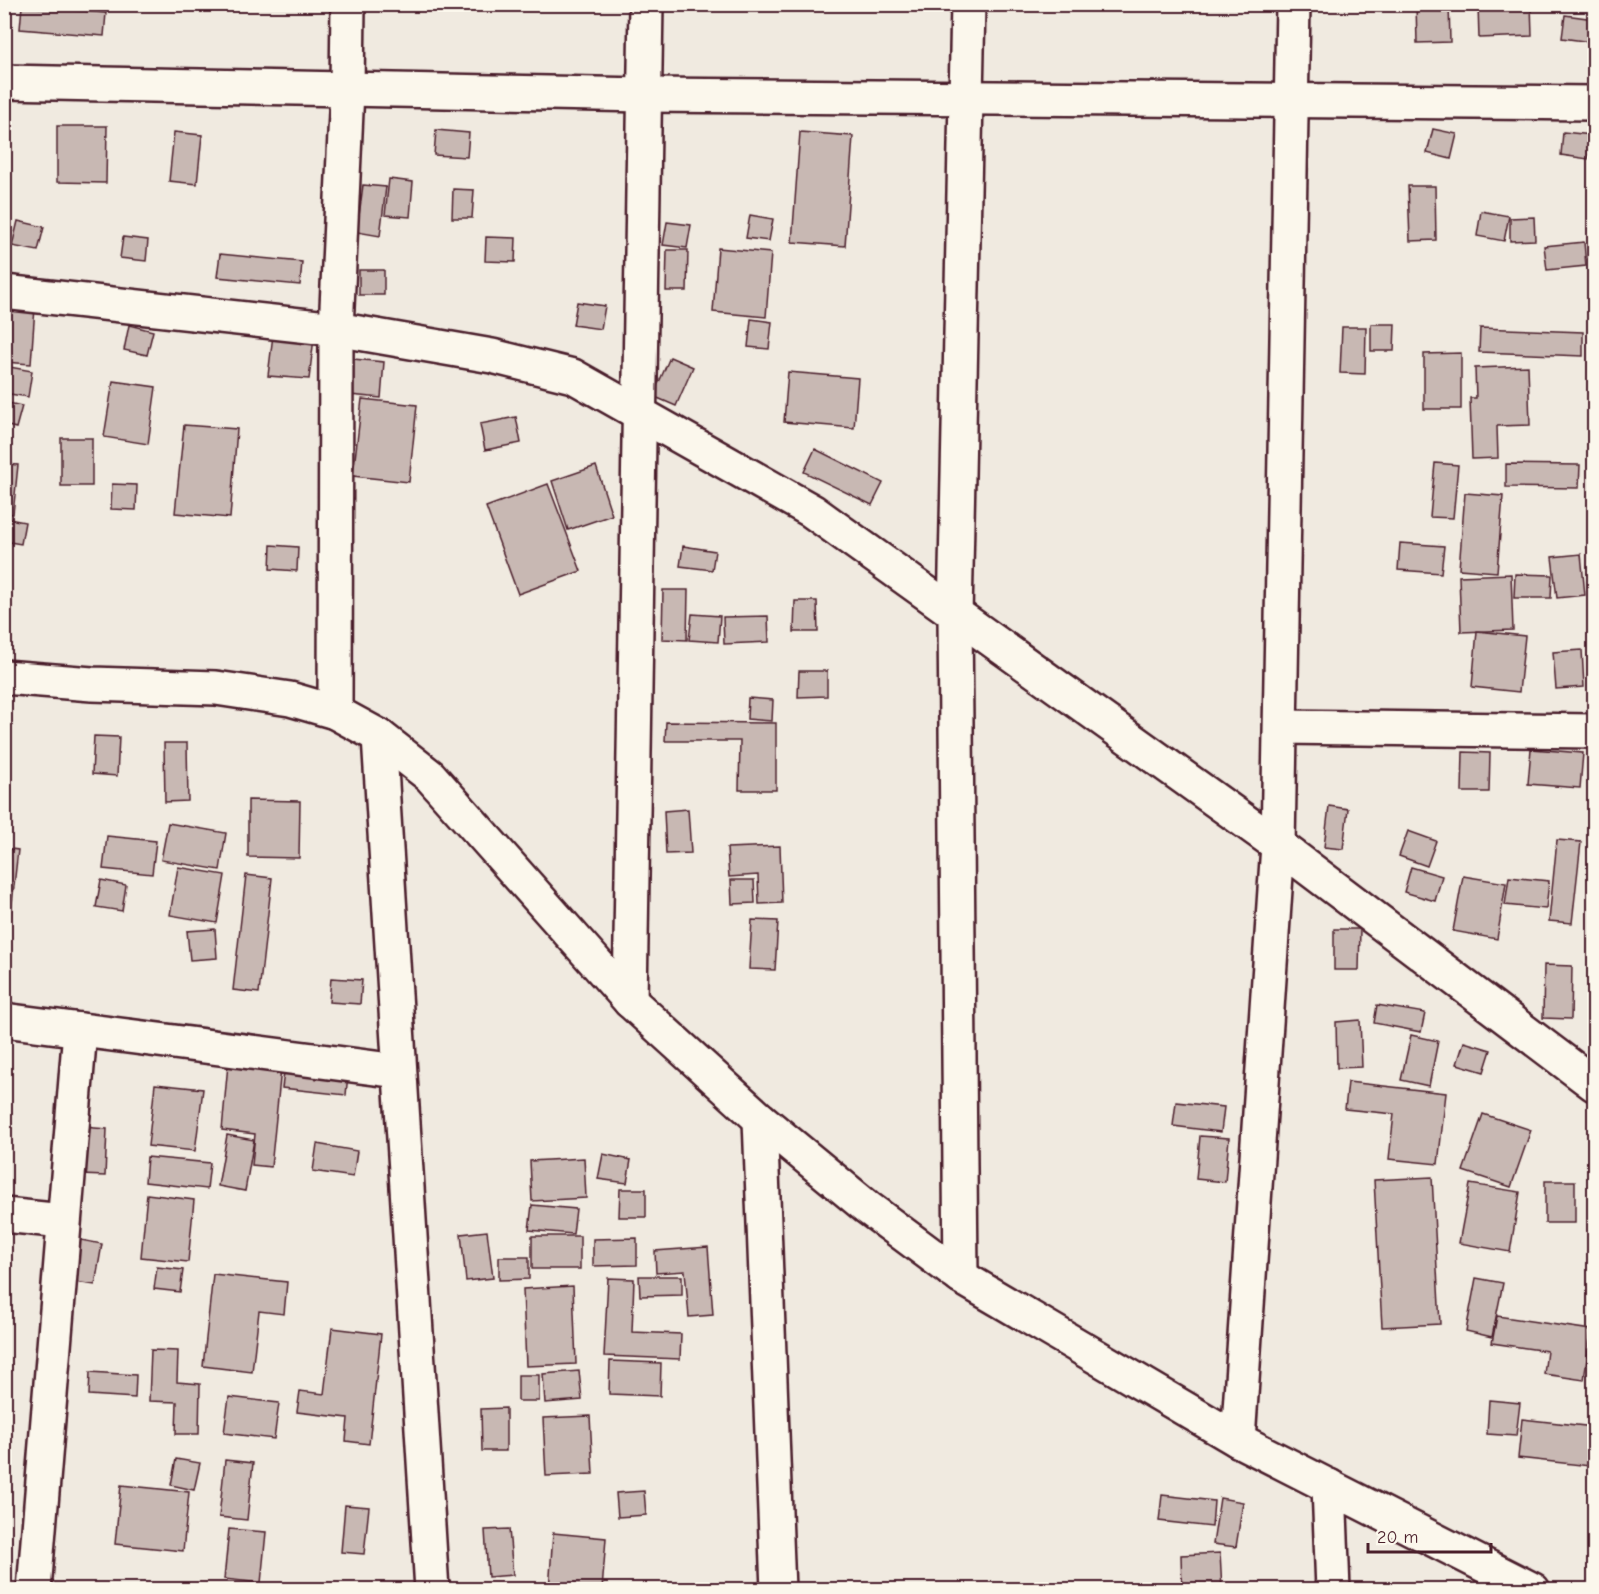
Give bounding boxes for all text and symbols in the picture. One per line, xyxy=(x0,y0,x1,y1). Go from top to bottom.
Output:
scale bar xyxy=(1368,1516,1491,1554)
text: 20 m xyxy=(1377,1527,1418,1548)

